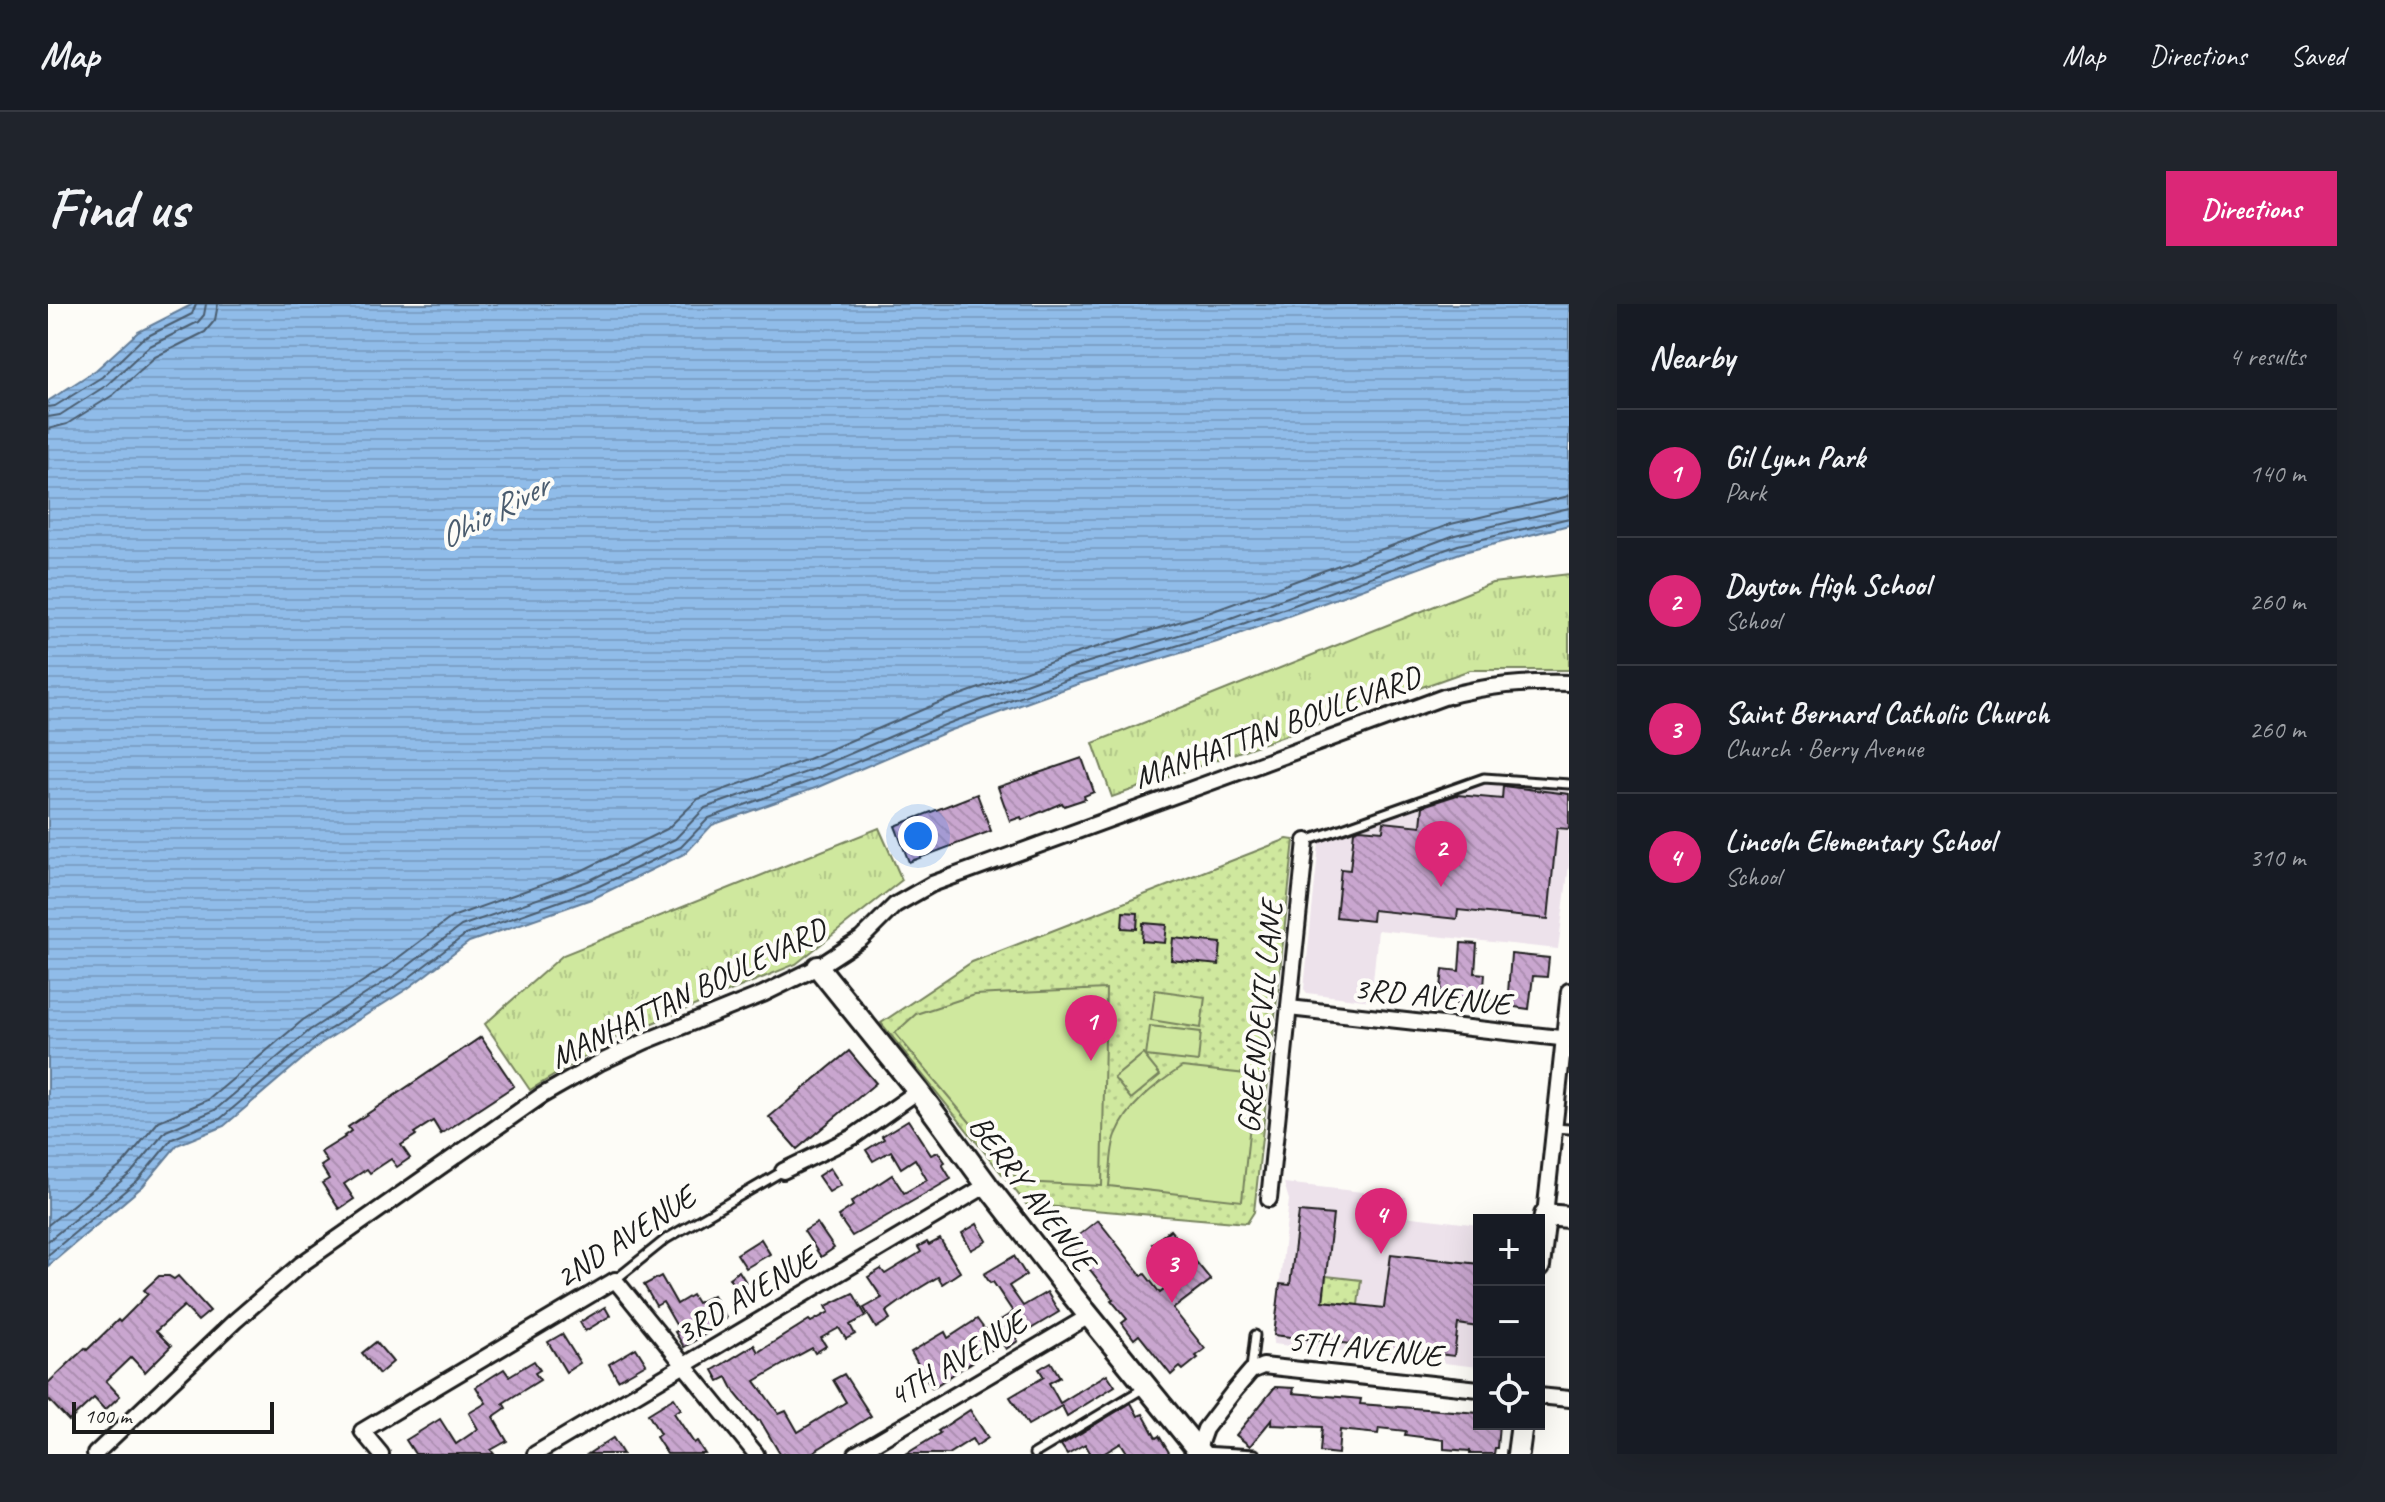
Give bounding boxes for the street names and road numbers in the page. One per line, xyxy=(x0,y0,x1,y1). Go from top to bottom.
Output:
street label: MANHATTAN BOULEVARD xyxy=(1128,655,1428,798)
street label: GREENDEVIL LANE xyxy=(1227,894,1293,1135)
street label: MANHATTAN BOULEVARD xyxy=(543,907,835,1078)
street label: 3RD AVENUE xyxy=(1352,967,1516,1025)
street label: BERRY AVENUE xyxy=(960,1107,1107,1283)
street label: 2ND AVENUE xyxy=(547,1174,706,1297)
street label: 3RD AVENUE xyxy=(668,1235,827,1353)
street label: 4TH AVENUE xyxy=(880,1300,1037,1416)
street label: 5TH AVENUE xyxy=(1286,1320,1448,1377)

